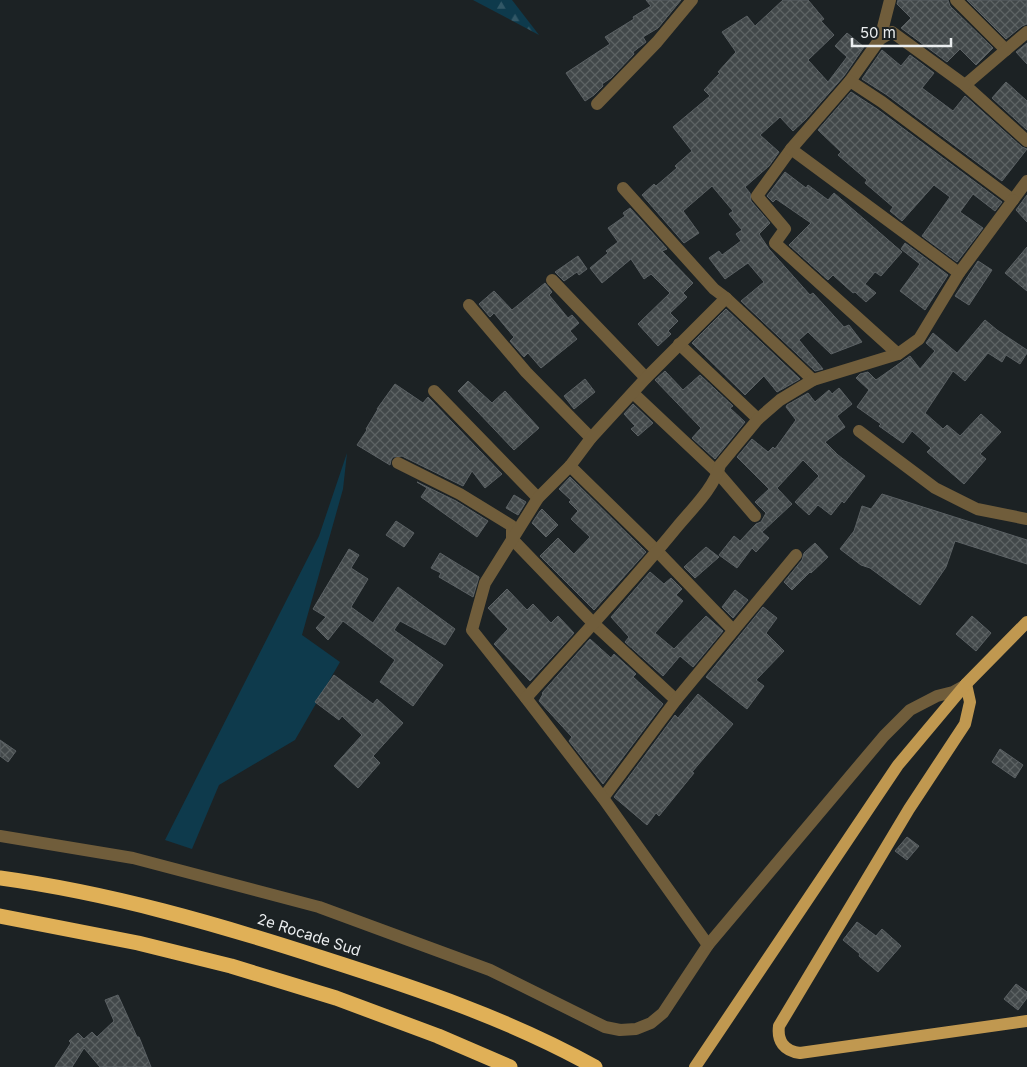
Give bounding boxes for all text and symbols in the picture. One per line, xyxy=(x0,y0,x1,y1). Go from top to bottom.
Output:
scale bar xyxy=(852,15,951,47)
text: 50 m xyxy=(860,23,896,42)
street label: 2e Rocade Sud xyxy=(255,909,363,960)

